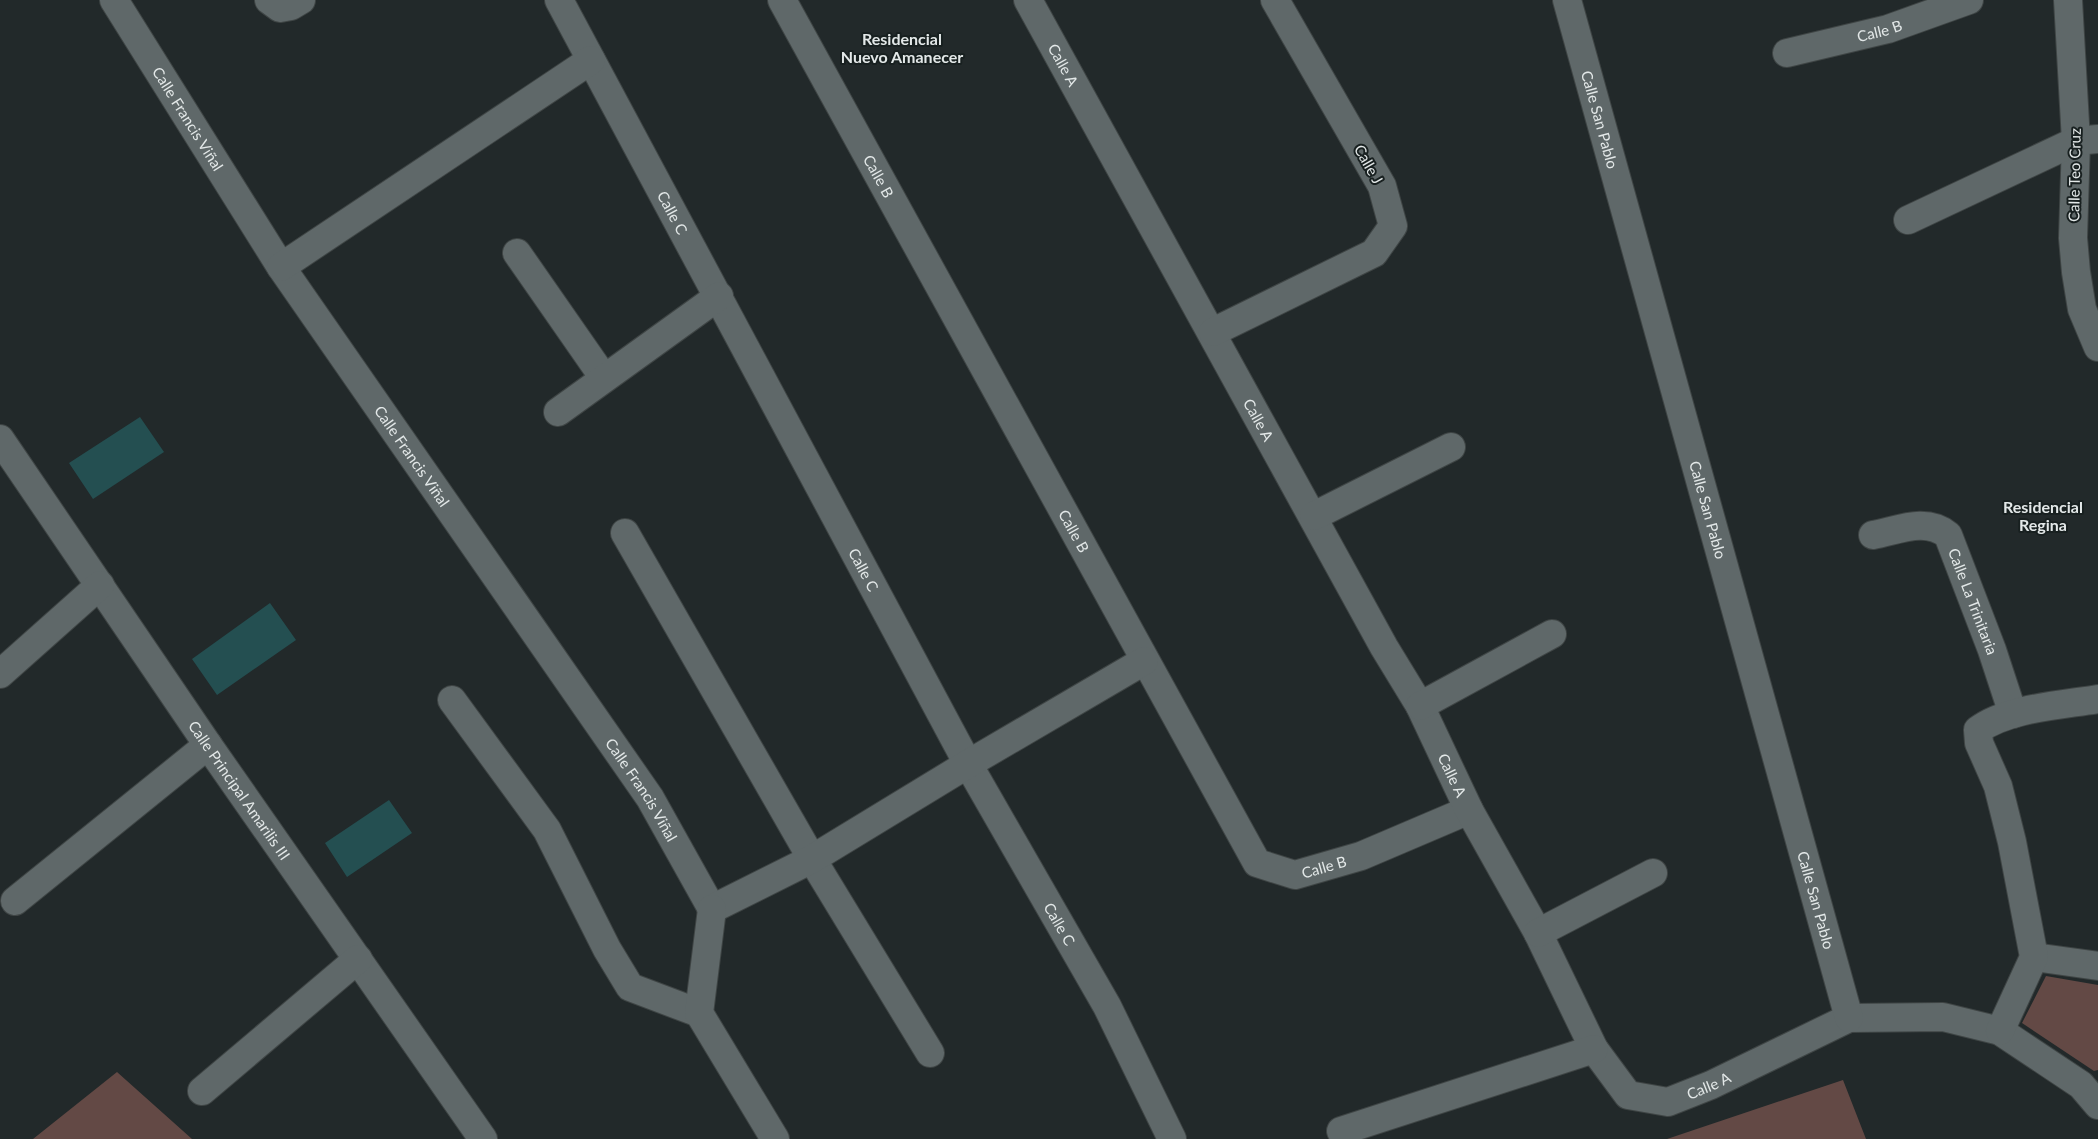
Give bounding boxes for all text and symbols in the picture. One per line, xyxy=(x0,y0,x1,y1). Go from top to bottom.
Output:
street label: Calle B xyxy=(1855,16,1904,45)
district label: Residencial Nuevo Amanecer xyxy=(841,29,963,66)
street label: Calle A xyxy=(1045,40,1083,90)
street label: Calle Francis Viñal xyxy=(149,63,227,174)
street label: Calle San Pablo xyxy=(1578,69,1622,170)
street label: Calle Teo Cruz xyxy=(2064,128,2084,222)
street label: Calle J xyxy=(1351,141,1387,187)
street label: Calle B xyxy=(860,152,898,201)
street label: Calle C xyxy=(654,188,692,237)
street label: Calle A xyxy=(1240,395,1278,445)
street label: Calle Francis Viñal xyxy=(371,402,454,510)
street label: Calle San Pablo xyxy=(1686,459,1730,561)
district label: Residencial Regina xyxy=(2003,497,2083,534)
street label: Calle B xyxy=(1055,506,1093,555)
street label: Calle C xyxy=(845,545,883,594)
street label: Calle La Trinitaria xyxy=(1945,545,2002,657)
street label: Calle Principal Amarilis III xyxy=(185,717,294,863)
street label: Calle Francis Viñal xyxy=(602,734,681,844)
street label: Calle A xyxy=(1435,750,1471,801)
street label: Calle San Pablo xyxy=(1794,849,1838,951)
street label: Calle B xyxy=(1299,852,1349,882)
street label: Calle C xyxy=(1040,899,1079,949)
street label: Calle A xyxy=(1684,1068,1734,1103)

